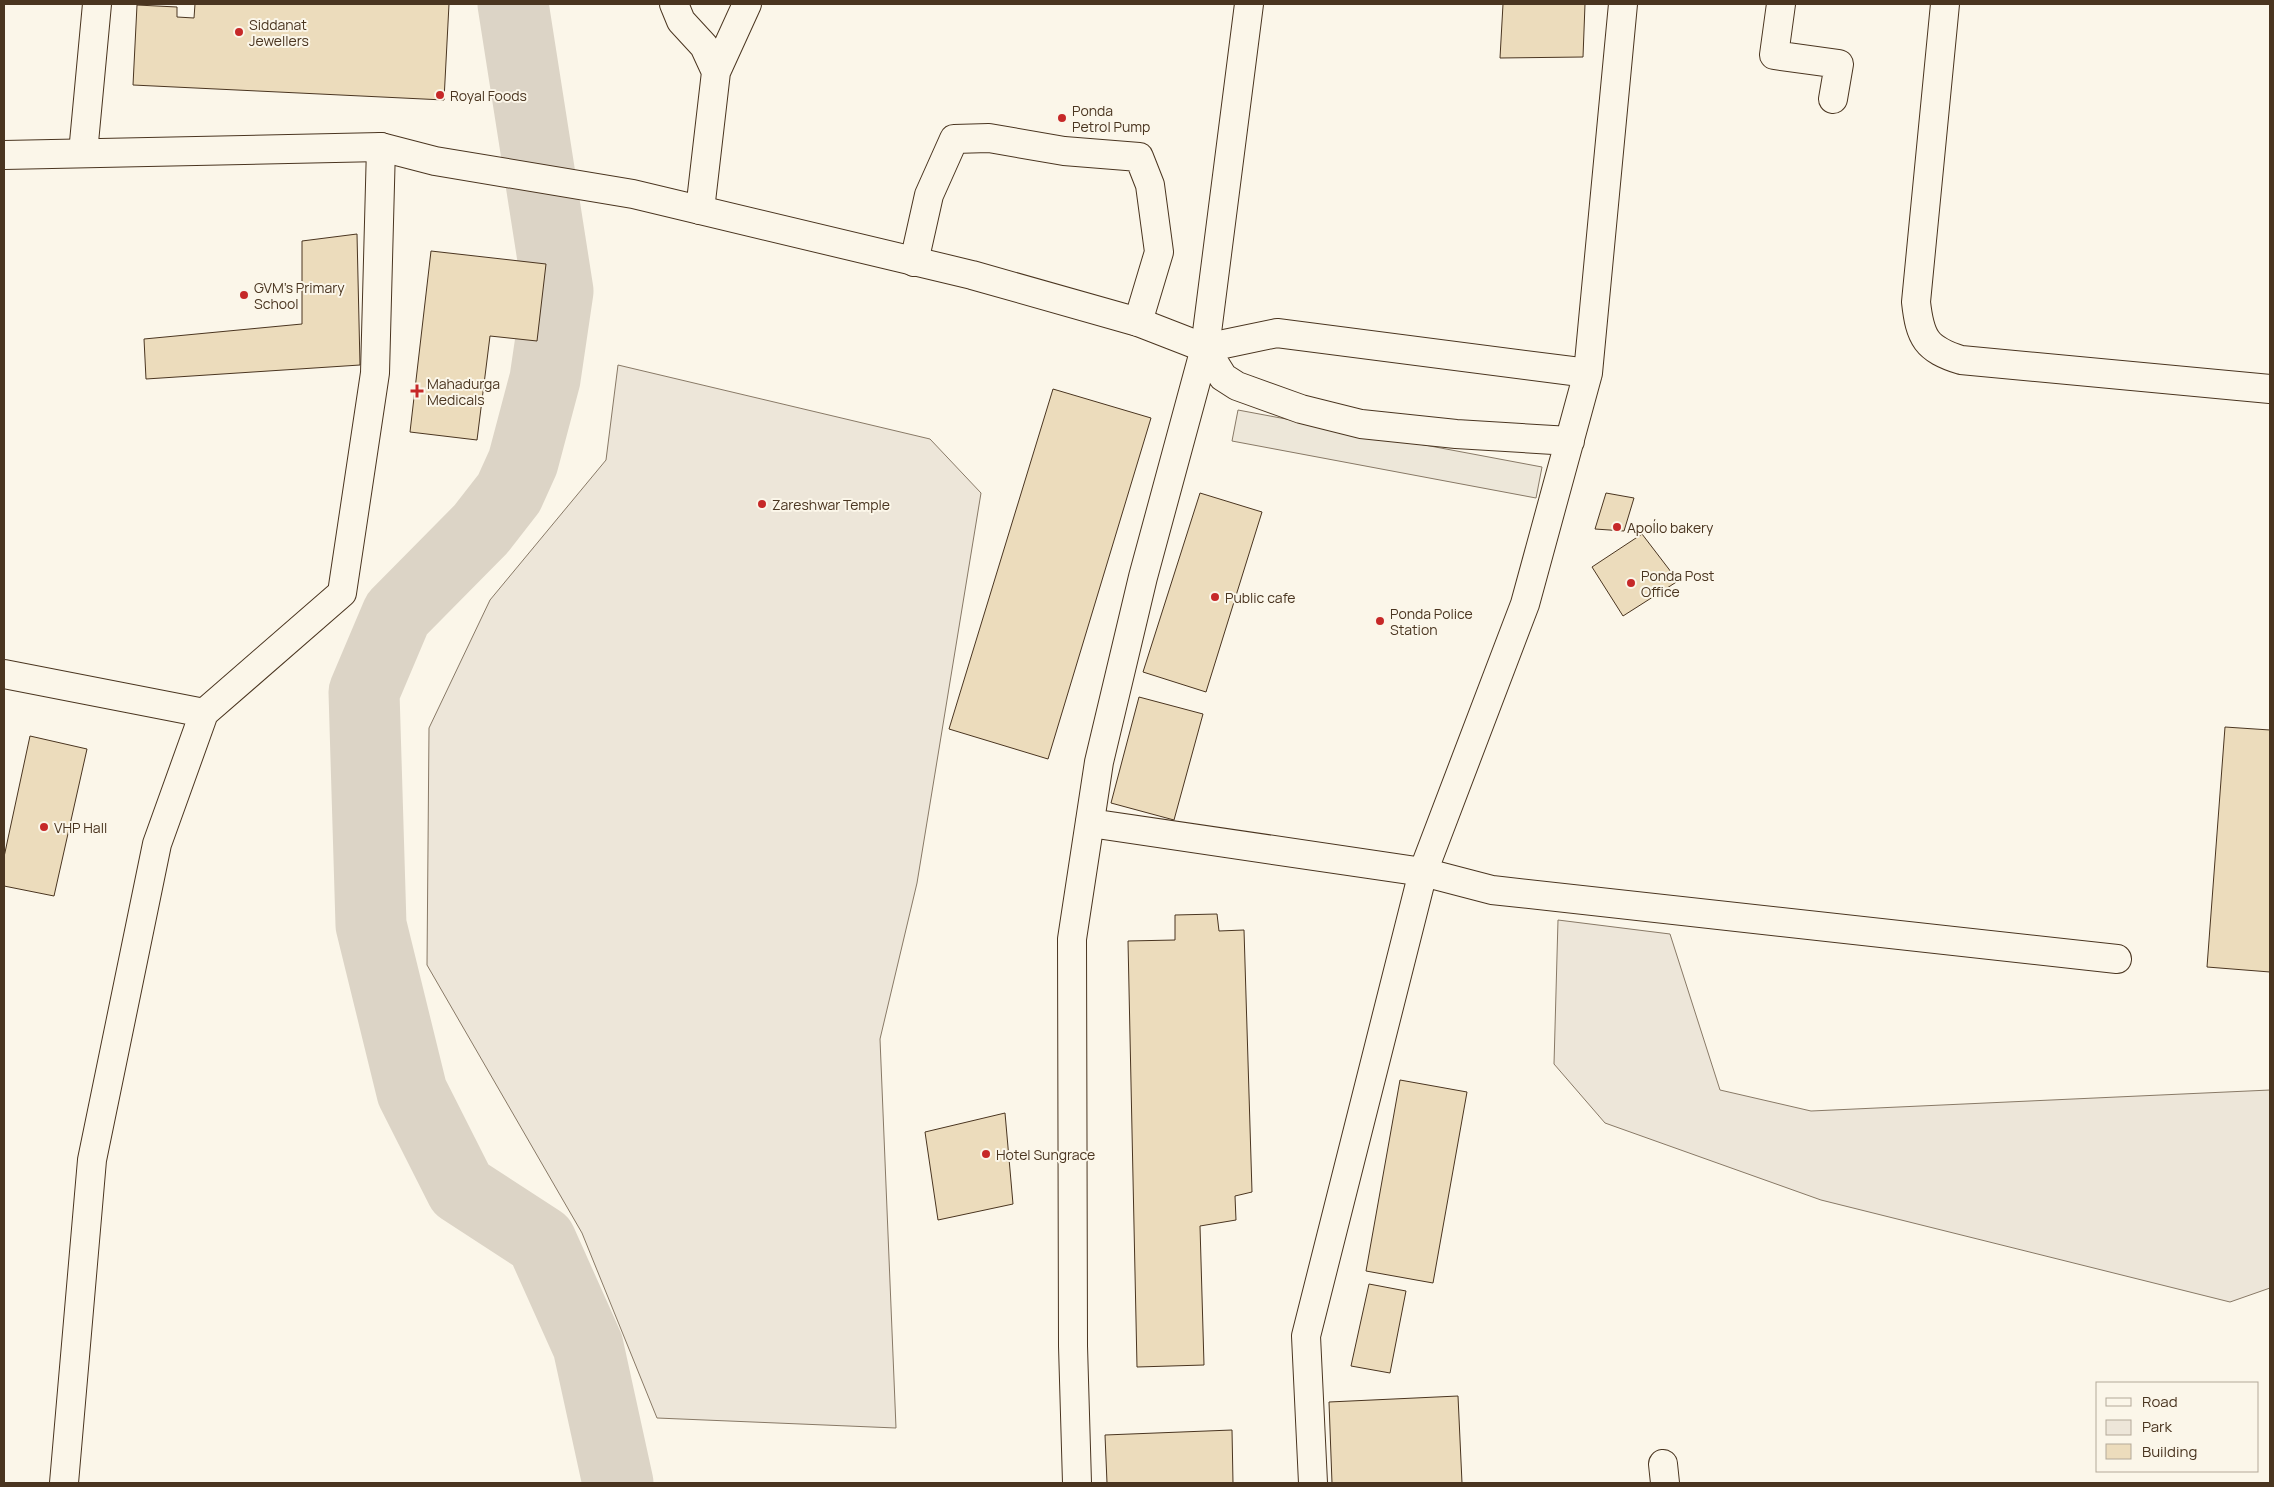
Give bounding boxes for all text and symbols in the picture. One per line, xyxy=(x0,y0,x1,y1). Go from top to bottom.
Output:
place label: Siddanat Jewellers xyxy=(249,15,309,50)
marker: Siddanat Jewellers xyxy=(233,26,245,38)
place label: Royal Foods xyxy=(450,86,527,105)
marker: Royal Foods xyxy=(434,89,446,101)
place label: Ponda Petrol Pump xyxy=(1072,101,1150,136)
marker: Ponda Petrol Pump xyxy=(1056,112,1068,124)
place label: GVM's Primary School xyxy=(254,278,345,313)
marker: GVM's Primary School xyxy=(238,289,250,301)
place label: Mahadurga Medicals xyxy=(427,374,500,409)
marker: Mahadurga Medicals xyxy=(411,385,423,397)
place label: Zareshwar Temple xyxy=(772,495,890,514)
marker: Zareshwar Temple xyxy=(756,498,768,510)
place label: Apoĺlo bakery xyxy=(1627,518,1714,537)
marker: Apoĺlo bakery xyxy=(1611,521,1623,533)
place label: Ponda Post Office xyxy=(1641,566,1715,601)
marker: Ponda Post Office xyxy=(1625,577,1637,589)
place label: Public cafe xyxy=(1225,588,1296,607)
marker: Public cafe xyxy=(1209,591,1221,603)
place label: Ponda Police Station xyxy=(1390,604,1473,639)
marker: Ponda Police Station xyxy=(1374,615,1386,627)
place label: VHP Hall xyxy=(54,818,107,837)
marker: VHP Hall xyxy=(38,821,50,833)
place label: Hotel Sungrace xyxy=(996,1145,1095,1164)
marker: Hotel Sungrace xyxy=(980,1148,992,1160)
legend xyxy=(2096,1382,2259,1472)
text: Road xyxy=(2142,1391,2178,1412)
text: Park xyxy=(2142,1416,2172,1437)
text: Building xyxy=(2142,1441,2197,1462)

